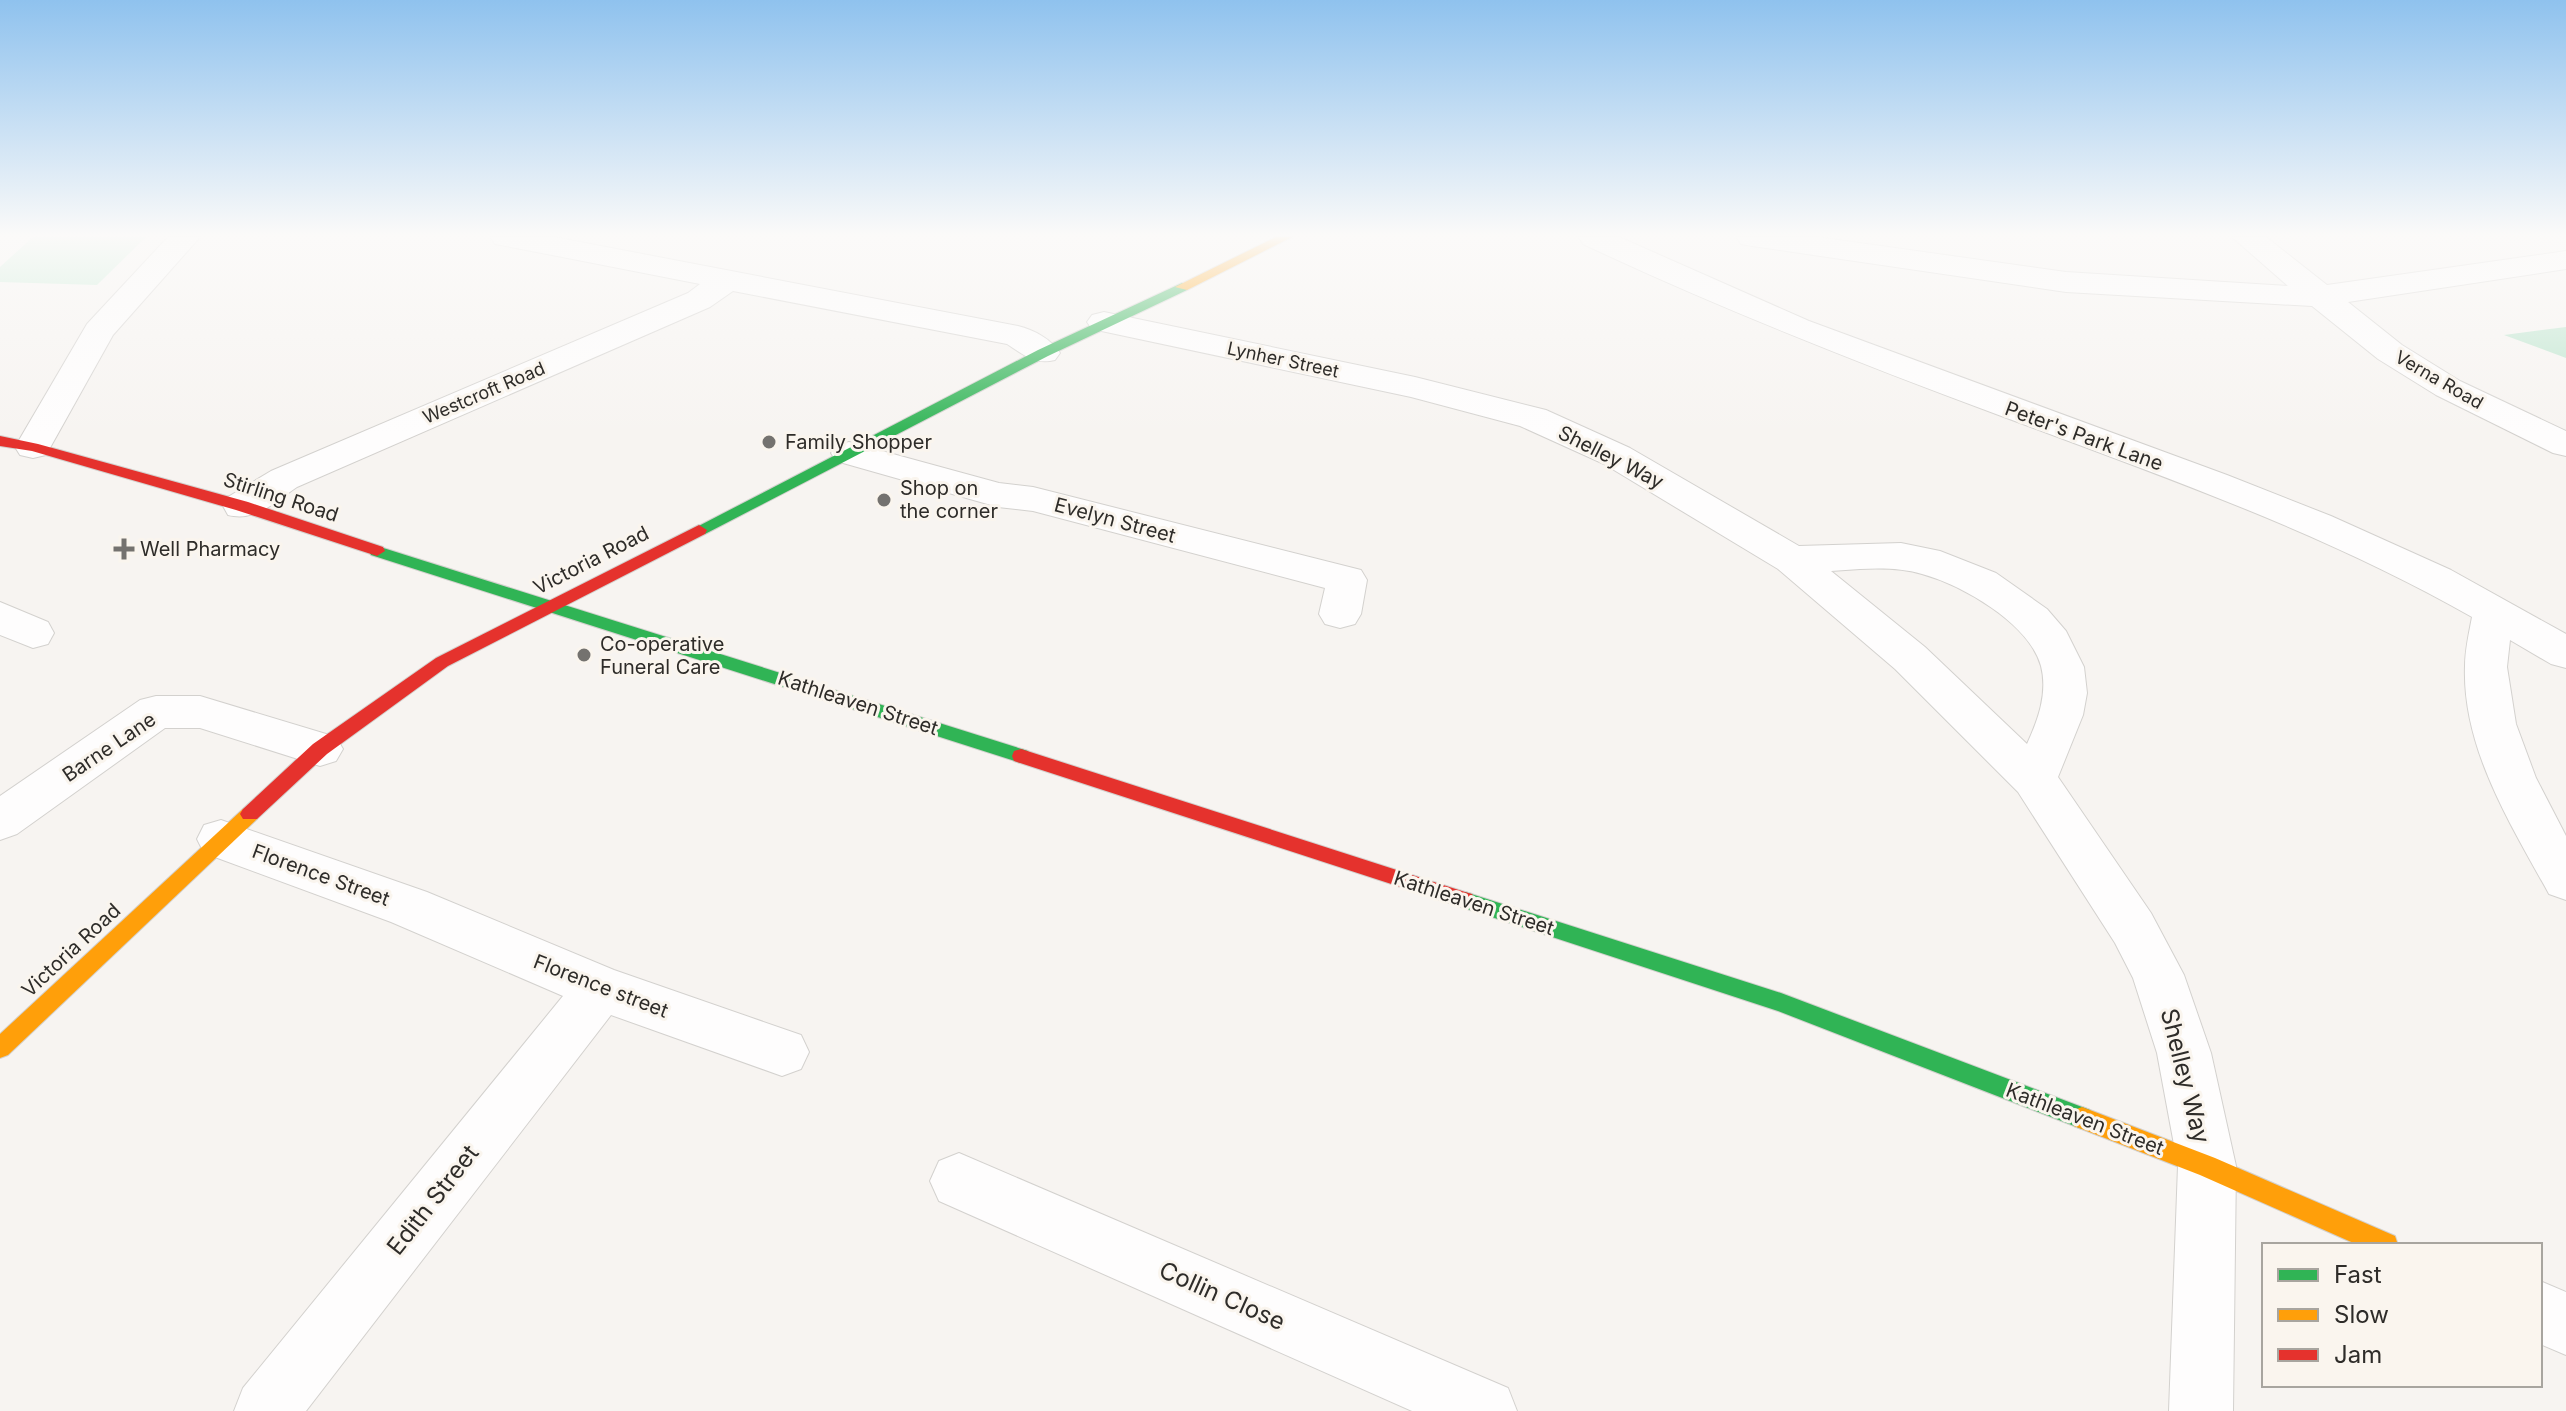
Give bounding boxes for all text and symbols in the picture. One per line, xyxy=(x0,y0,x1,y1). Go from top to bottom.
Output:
street label: Lynher Street xyxy=(1225,337,1341,382)
street label: Verna Road xyxy=(2391,346,2487,413)
street label: Westcroft Road xyxy=(420,357,548,428)
street label: Peter's Park Lane xyxy=(2002,396,2166,476)
street label: Shelley Way xyxy=(1554,420,1668,494)
place label: Family Shopper xyxy=(785,430,933,454)
marker: Family Shopper xyxy=(760,433,778,451)
street label: Stirling Road xyxy=(220,467,342,527)
place label: Shop on the corner xyxy=(900,476,998,523)
marker: Shop on the corner xyxy=(875,491,893,509)
street label: Evelyn Street xyxy=(1052,492,1179,548)
street label: Victoria Road xyxy=(529,521,653,599)
place label: Well Pharmacy xyxy=(140,537,280,561)
marker: Well Pharmacy xyxy=(115,540,133,558)
place label: Co-operative Funeral Care xyxy=(600,632,724,679)
marker: Co-operative Funeral Care xyxy=(575,646,593,664)
street label: Kathleaven Street xyxy=(775,666,942,740)
street label: Barne Lane xyxy=(58,707,160,787)
street label: Florence Street xyxy=(249,839,393,911)
street label: Kathleaven Street xyxy=(1391,866,1558,940)
street label: Victoria Road xyxy=(17,898,125,1002)
street label: Florence street xyxy=(530,949,672,1023)
street label: Shelley Way xyxy=(2155,1005,2216,1146)
street label: Kathleaven Street xyxy=(2003,1078,2168,1160)
street label: Edith Street xyxy=(381,1139,485,1260)
legend xyxy=(2262,1243,2542,1387)
street label: Collin Close xyxy=(1155,1255,1290,1336)
text: Fast xyxy=(2334,1260,2382,1289)
text: Slow xyxy=(2334,1300,2389,1329)
text: Jam xyxy=(2334,1340,2382,1369)

